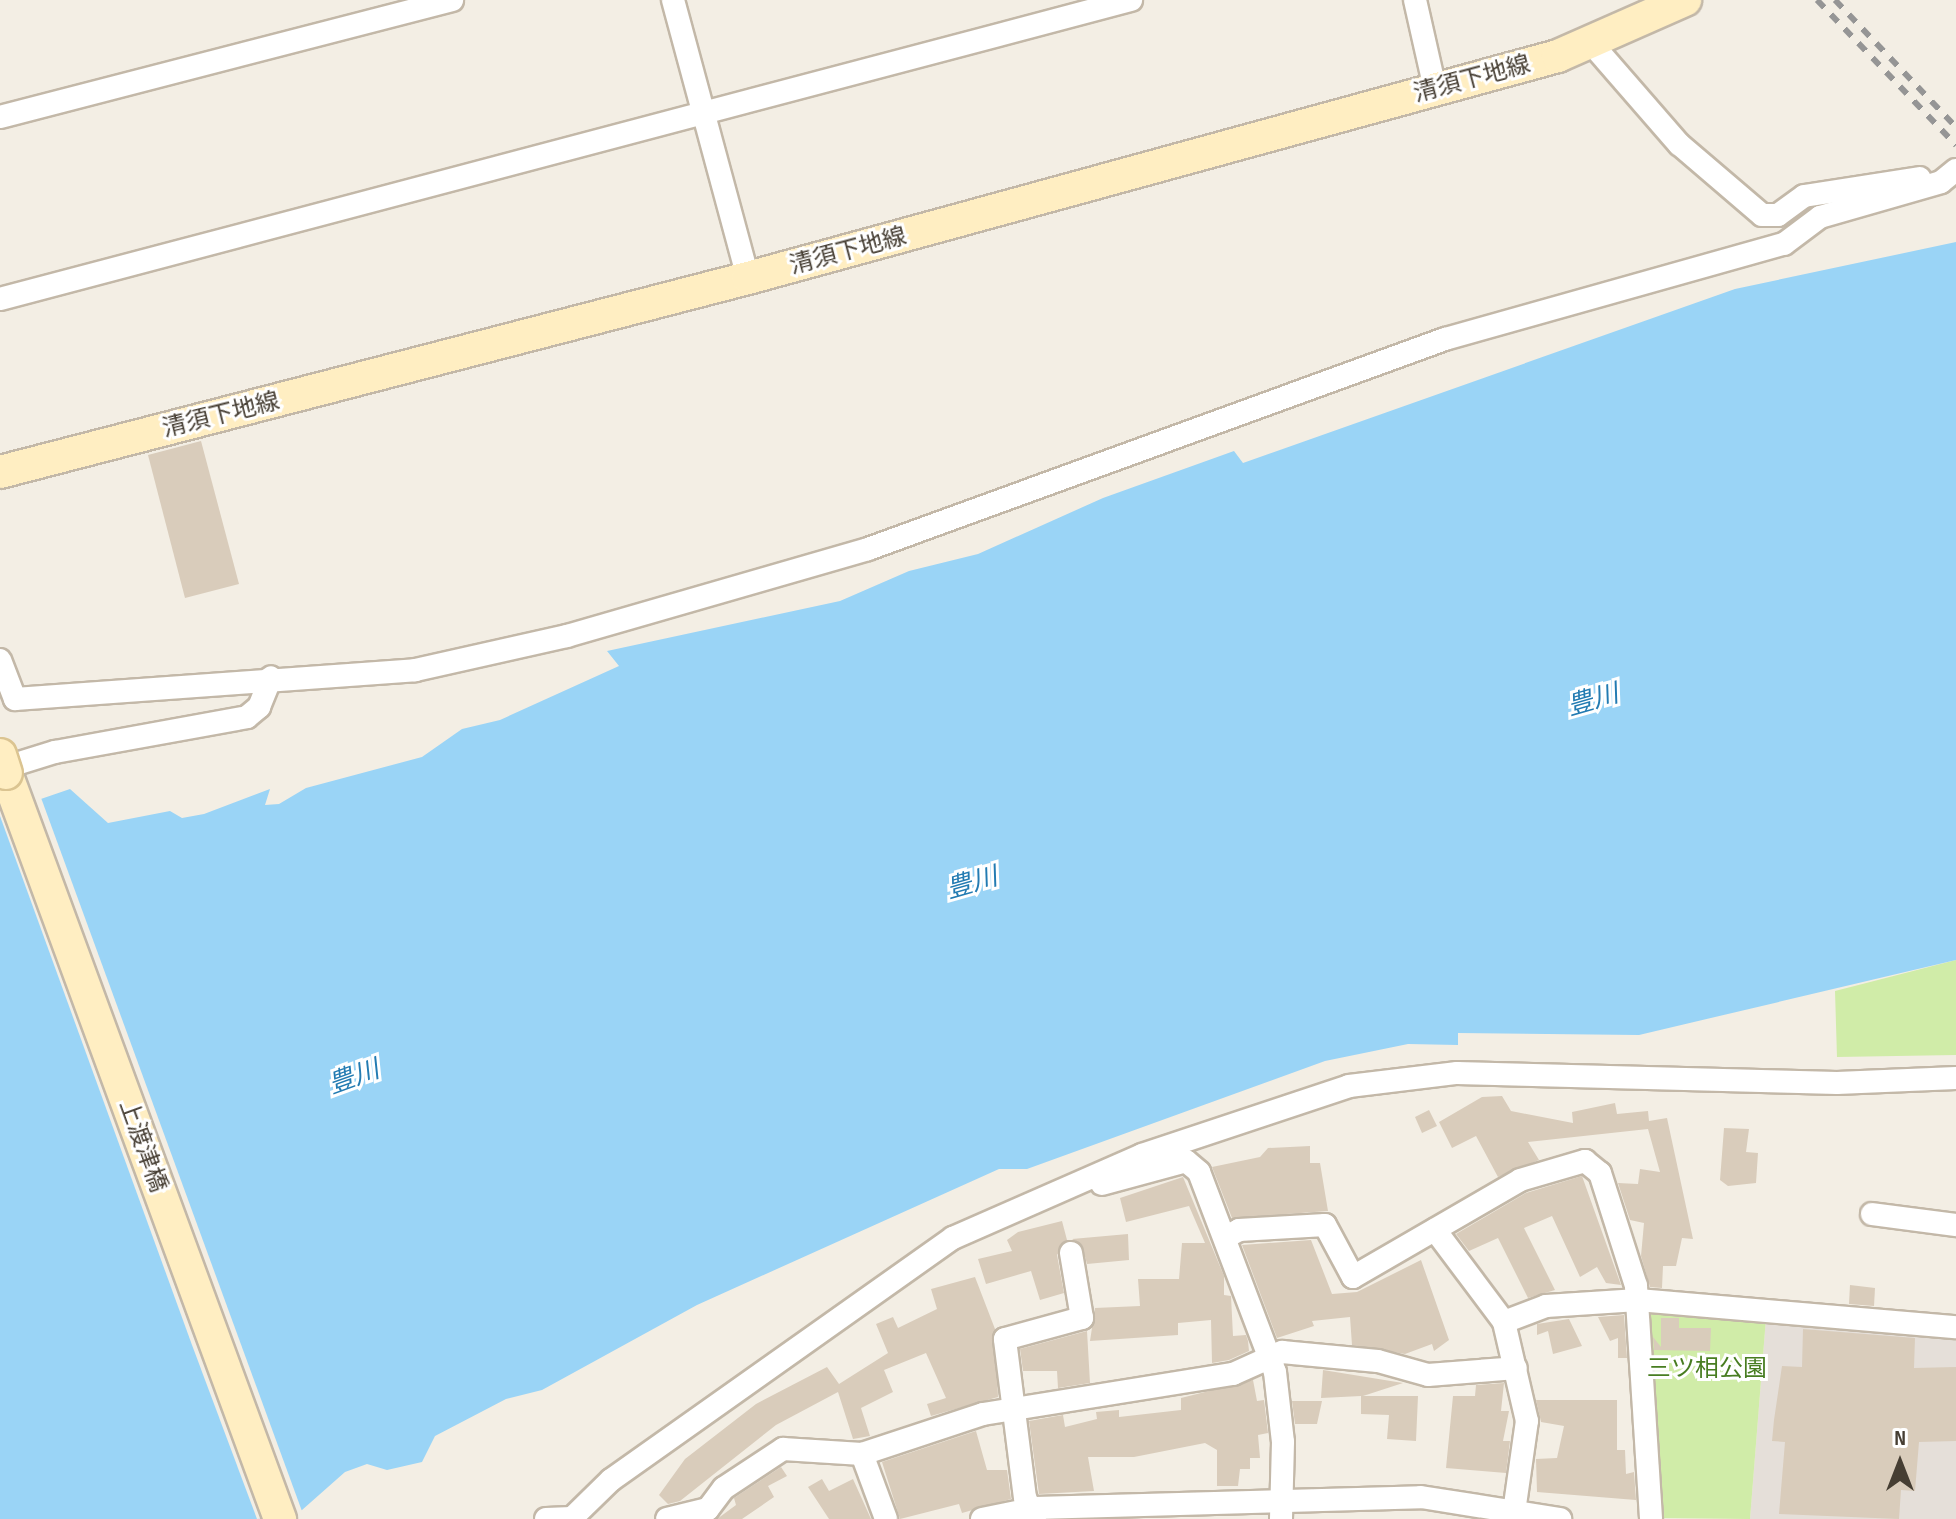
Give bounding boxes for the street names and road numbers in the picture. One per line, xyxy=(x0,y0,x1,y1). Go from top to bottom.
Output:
street label: 清須下地線 xyxy=(1410,50,1534,108)
street label: 清須下地線 xyxy=(786,222,910,280)
street label: 清須下地線 xyxy=(159,387,283,443)
street label: 上渡津橋 xyxy=(113,1096,173,1196)

